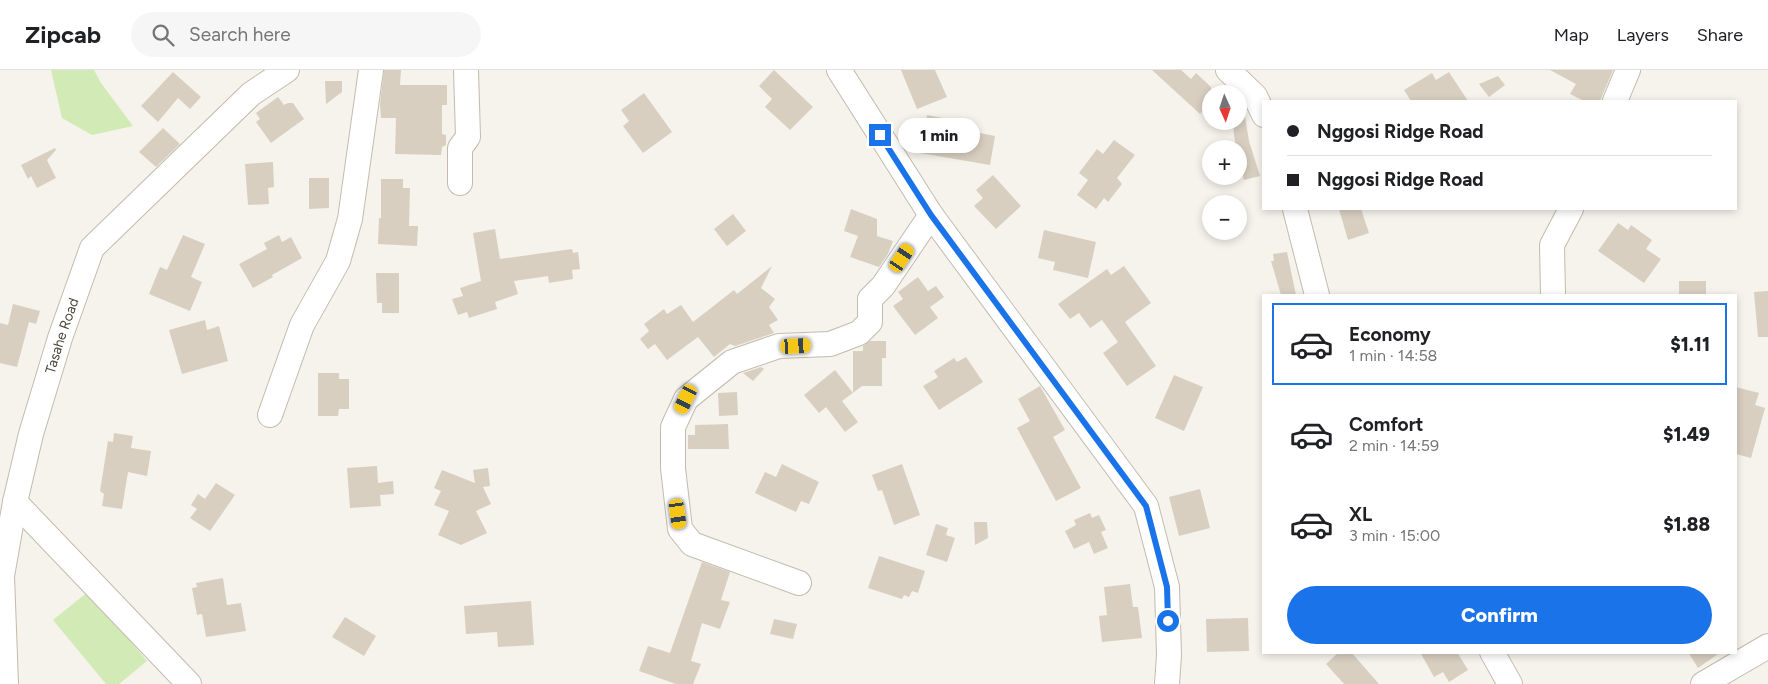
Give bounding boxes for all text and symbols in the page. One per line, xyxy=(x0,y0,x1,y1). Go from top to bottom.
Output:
search box xyxy=(131,12,481,57)
text: Zipcab xyxy=(25,20,101,49)
icon: search xyxy=(149,21,177,49)
text: Search here xyxy=(189,23,291,46)
text: Map xyxy=(1554,24,1589,46)
text: Layers xyxy=(1617,24,1669,46)
text: Share xyxy=(1697,24,1743,46)
north arrow xyxy=(1202,85,1248,130)
map controls xyxy=(1202,85,1247,240)
callout: 1 min xyxy=(898,118,980,152)
text: Nggosi Ridge Road xyxy=(1317,120,1484,143)
route end xyxy=(869,124,891,146)
text: 1 min xyxy=(920,126,958,145)
button: + xyxy=(1202,140,1247,185)
text: Nggosi Ridge Road xyxy=(1317,168,1484,191)
button: − xyxy=(1202,195,1247,240)
car xyxy=(887,241,916,275)
street label: Tasahe Road xyxy=(42,296,83,376)
icon: car xyxy=(1289,322,1334,367)
text: Economy xyxy=(1349,323,1431,346)
text: $1.11 xyxy=(1670,333,1710,356)
car xyxy=(780,338,811,354)
text: 1 min · 14:58 xyxy=(1349,346,1437,365)
car xyxy=(672,382,699,416)
icon: car xyxy=(1289,412,1334,457)
text: Comfort xyxy=(1349,413,1424,436)
text: $1.49 xyxy=(1663,423,1710,446)
text: 2 min · 14:59 xyxy=(1349,436,1439,455)
car xyxy=(668,498,687,530)
icon: car xyxy=(1289,502,1334,547)
text: XL xyxy=(1349,503,1372,526)
text: $1.88 xyxy=(1663,513,1710,536)
text: 3 min · 15:00 xyxy=(1349,526,1440,545)
button: Confirm xyxy=(1287,586,1712,644)
route start xyxy=(1157,610,1179,632)

